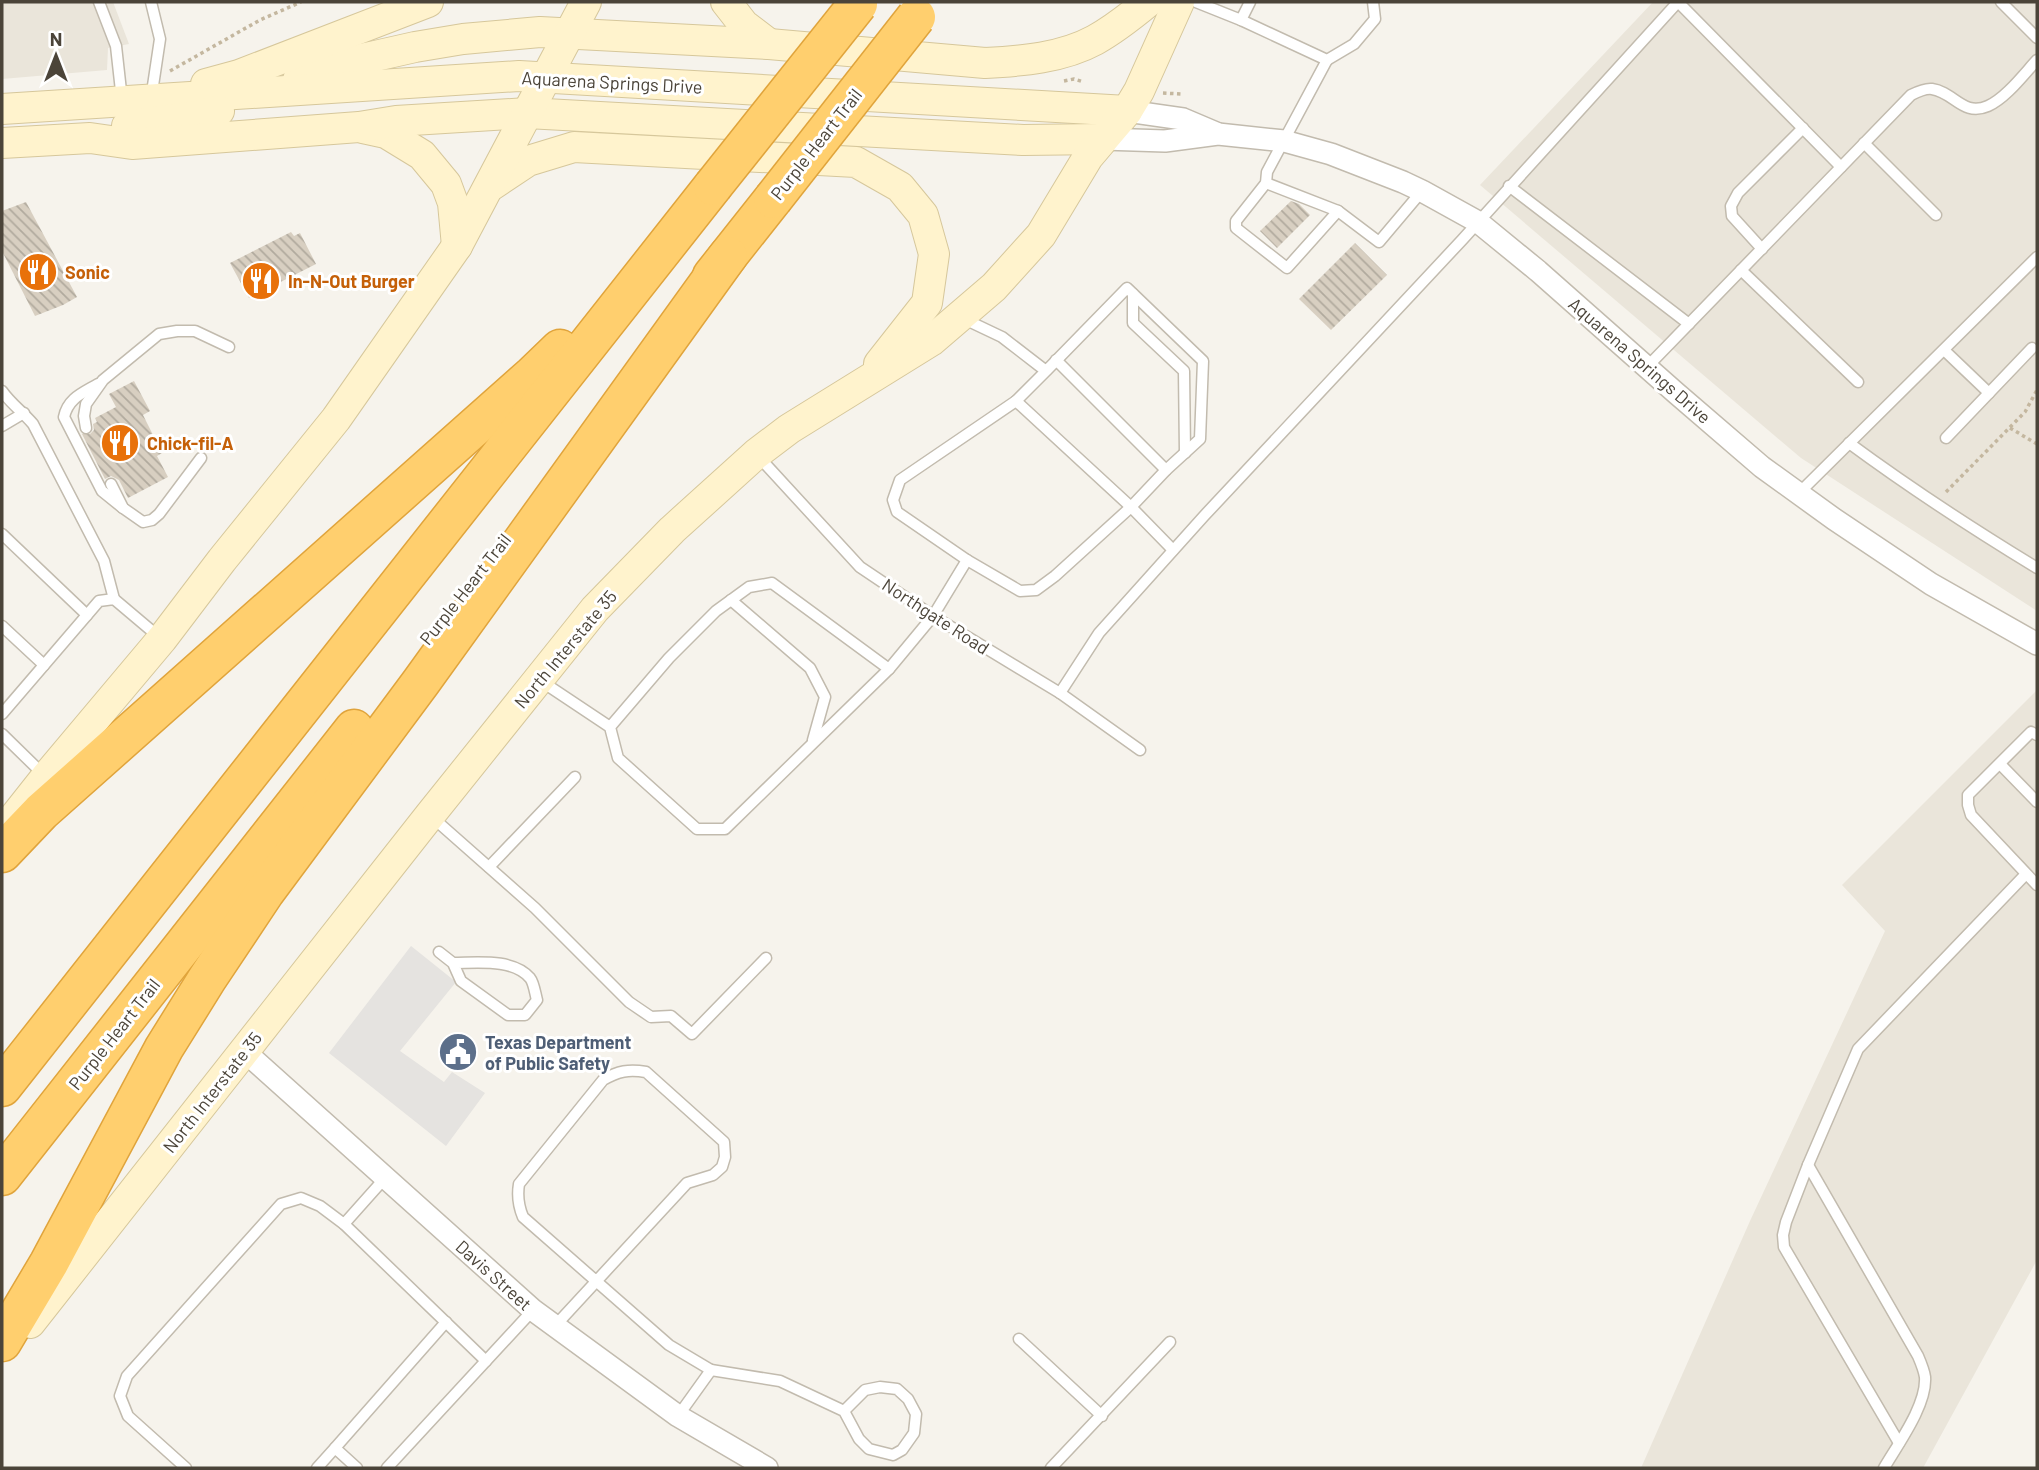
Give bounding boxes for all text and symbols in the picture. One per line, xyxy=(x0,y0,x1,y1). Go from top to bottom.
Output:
north arrow xyxy=(21,21,91,91)
text: N xyxy=(50,27,62,50)
street label: Aquarena Springs Drive xyxy=(521,66,703,98)
street label: Purple Heart Trail xyxy=(766,84,866,204)
restaurant icon: Sonic xyxy=(17,251,59,293)
restaurant icon: In-N-Out Burger xyxy=(240,260,282,302)
place label: Sonic xyxy=(65,261,110,283)
place label: In-N-Out Burger xyxy=(288,270,415,292)
street label: Aquarena Springs Drive xyxy=(1564,292,1716,428)
restaurant icon: Chick-fil-A xyxy=(99,422,141,464)
place label: Chick-fil-A xyxy=(147,432,234,454)
street label: Purple Heart Trail xyxy=(415,529,515,649)
street label: Northgate Road xyxy=(878,573,994,659)
street label: North Interstate 35 xyxy=(509,585,621,713)
street label: Purple Heart Trail xyxy=(64,974,164,1094)
street label: North Interstate 35 xyxy=(158,1027,266,1157)
public building icon: Texas Department of Public Safety xyxy=(437,1031,479,1073)
place label: Texas Department of Public Safety xyxy=(485,1031,631,1074)
street label: Davis Street xyxy=(451,1235,537,1315)

